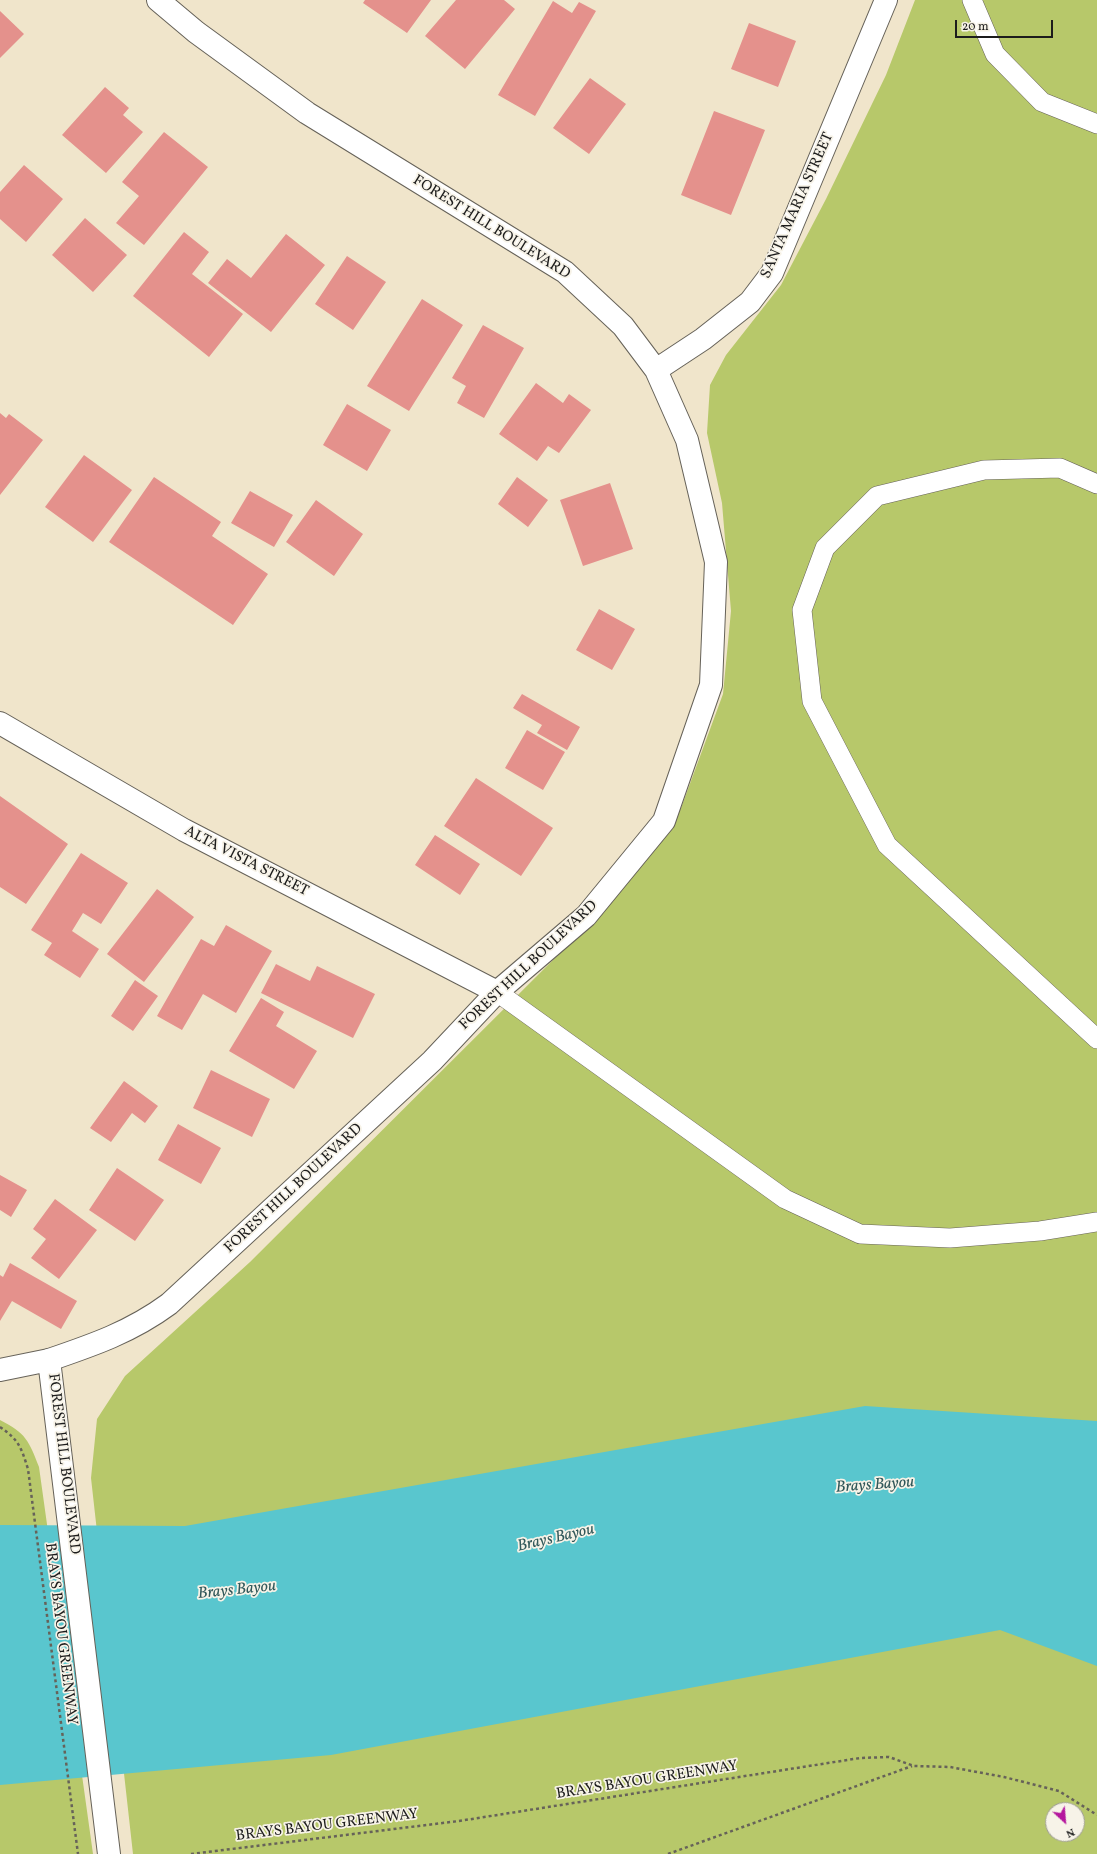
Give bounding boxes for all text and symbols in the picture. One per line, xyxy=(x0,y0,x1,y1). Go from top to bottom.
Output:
scale bar xyxy=(957,12,1055,38)
text: 20 m xyxy=(962,19,989,35)
street label: SANTA MARIA STREET xyxy=(758,130,838,282)
street label: FOREST HILL BOULEVARD xyxy=(409,172,573,284)
street label: ALTA VISTA STREET xyxy=(181,823,311,901)
street label: FOREST HILL BOULEVARD xyxy=(456,897,602,1035)
street label: FOREST HILL BOULEVARD xyxy=(221,1120,367,1258)
street label: FOREST HILL BOULEVARD xyxy=(43,1373,83,1555)
water label: Brays Bayou xyxy=(835,1474,915,1498)
water label: Brays Bayou xyxy=(516,1521,596,1557)
street label: BRAYS BAYOU GREENWAY xyxy=(40,1542,80,1726)
water label: Brays Bayou xyxy=(197,1577,277,1605)
street label: BRAYS BAYOU GREENWAY xyxy=(555,1758,739,1804)
north arrow xyxy=(1045,1802,1085,1842)
street label: BRAYS BAYOU GREENWAY xyxy=(235,1806,419,1846)
text: N xyxy=(1063,1824,1077,1841)

